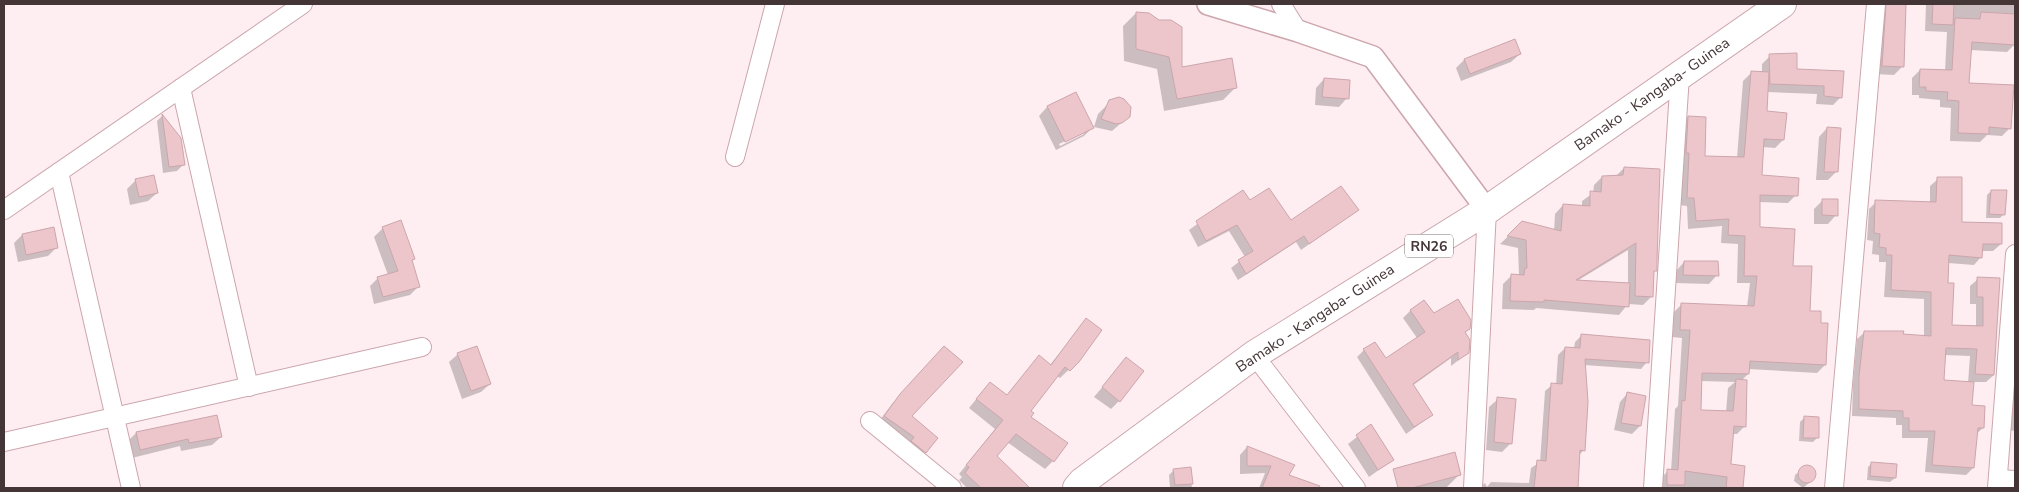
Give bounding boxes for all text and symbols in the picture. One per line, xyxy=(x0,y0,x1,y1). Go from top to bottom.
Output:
street label: Bamako - Kangaba- Guinea xyxy=(1570,33,1734,155)
road number: RN26 xyxy=(1405,235,1453,258)
street label: Bamako - Kangaba- Guinea xyxy=(1232,259,1398,377)

